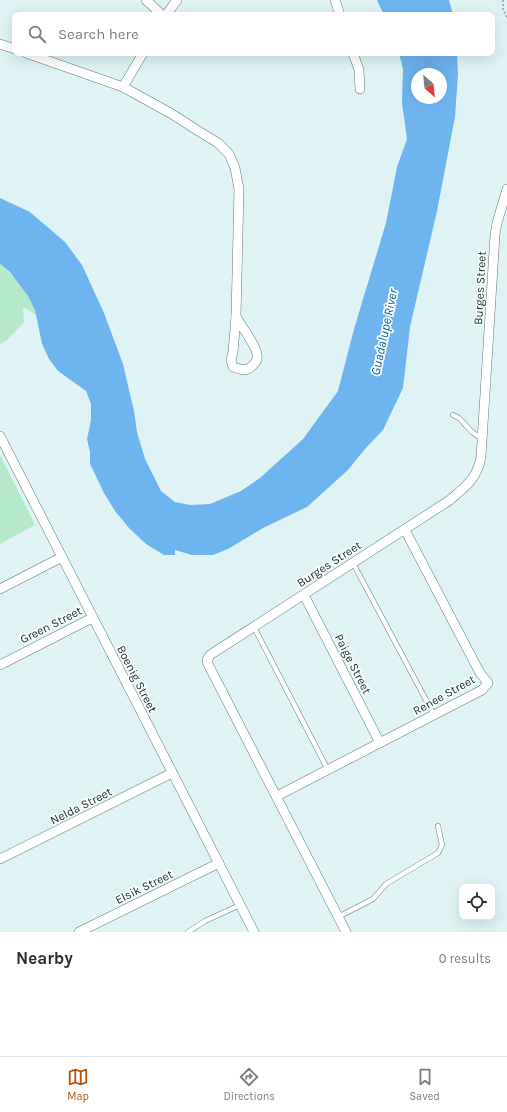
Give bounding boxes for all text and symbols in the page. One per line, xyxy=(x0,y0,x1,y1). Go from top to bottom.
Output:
search box xyxy=(12,12,495,56)
icon: search xyxy=(26,23,48,45)
text: Search here xyxy=(58,25,139,43)
north arrow xyxy=(411,68,447,104)
street label: Burges Street xyxy=(471,250,489,325)
water label: Guadalupe River xyxy=(368,287,401,377)
street label: Burges Street xyxy=(294,538,364,590)
street label: Green Street xyxy=(18,603,85,647)
street label: Paige Street xyxy=(332,632,374,697)
street label: Boenig Street xyxy=(114,643,160,715)
street label: Renee Street xyxy=(410,672,478,718)
street label: Nelda Street xyxy=(48,784,115,828)
street label: Elsik Street xyxy=(113,867,176,907)
map controls xyxy=(459,884,495,920)
button: locate xyxy=(459,884,495,920)
text: Nearby xyxy=(16,948,73,968)
text: 0 results xyxy=(439,951,491,966)
tab: Map xyxy=(67,1066,89,1103)
tab: Directions xyxy=(223,1066,275,1103)
tab: Saved xyxy=(409,1066,440,1103)

